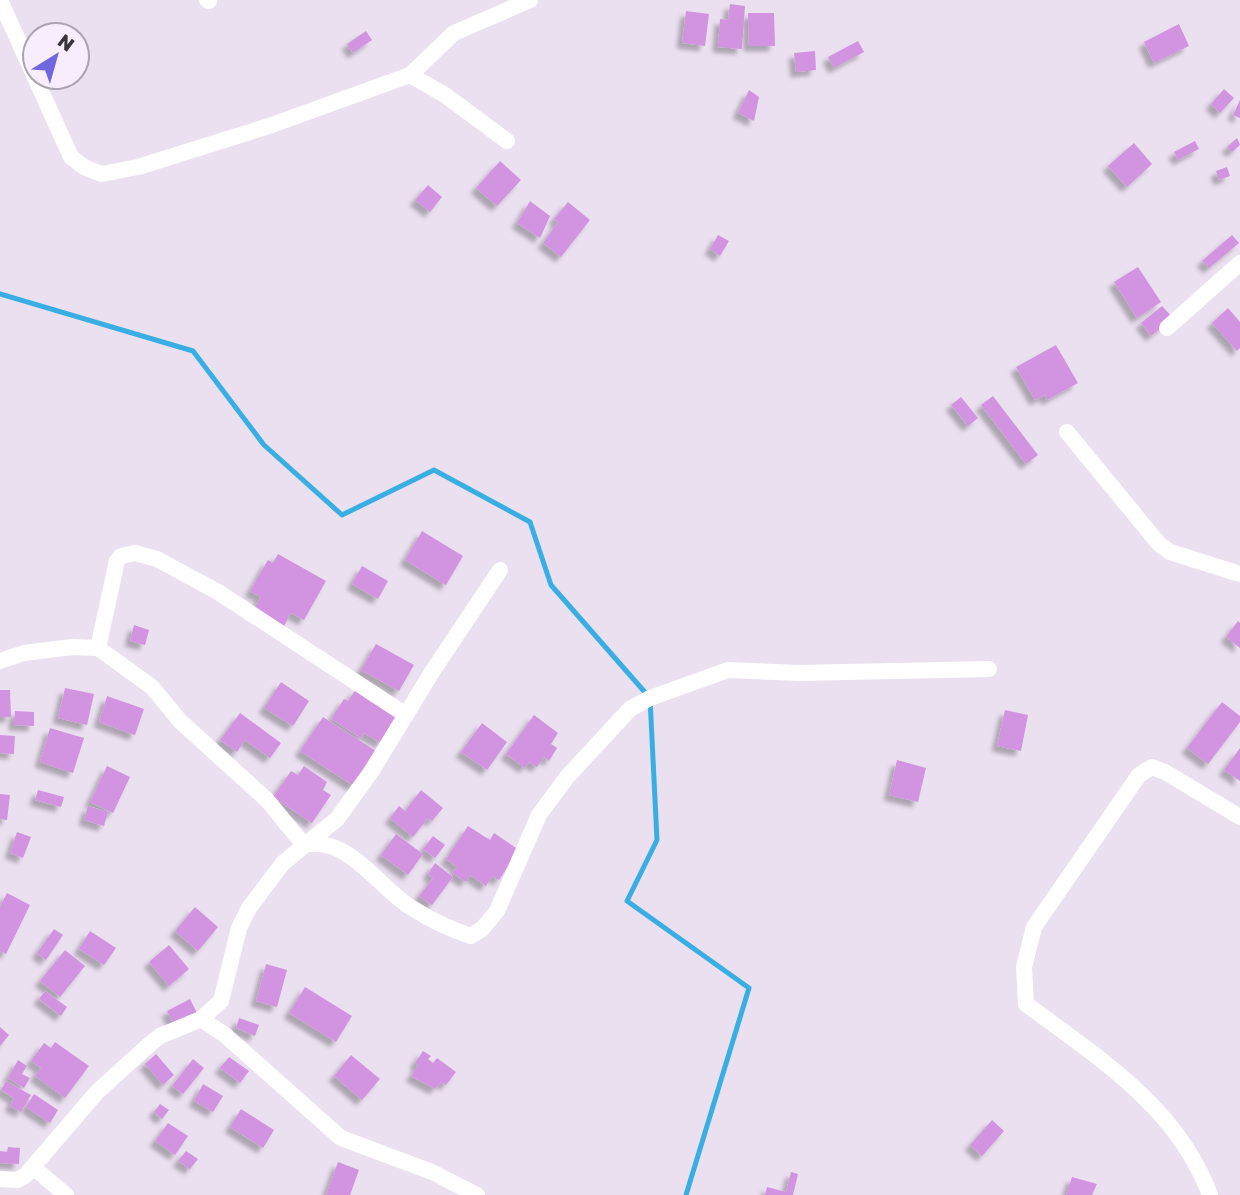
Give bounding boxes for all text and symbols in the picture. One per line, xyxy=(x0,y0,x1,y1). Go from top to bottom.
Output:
north arrow xyxy=(21,21,91,91)
text: N xyxy=(54,28,79,56)

